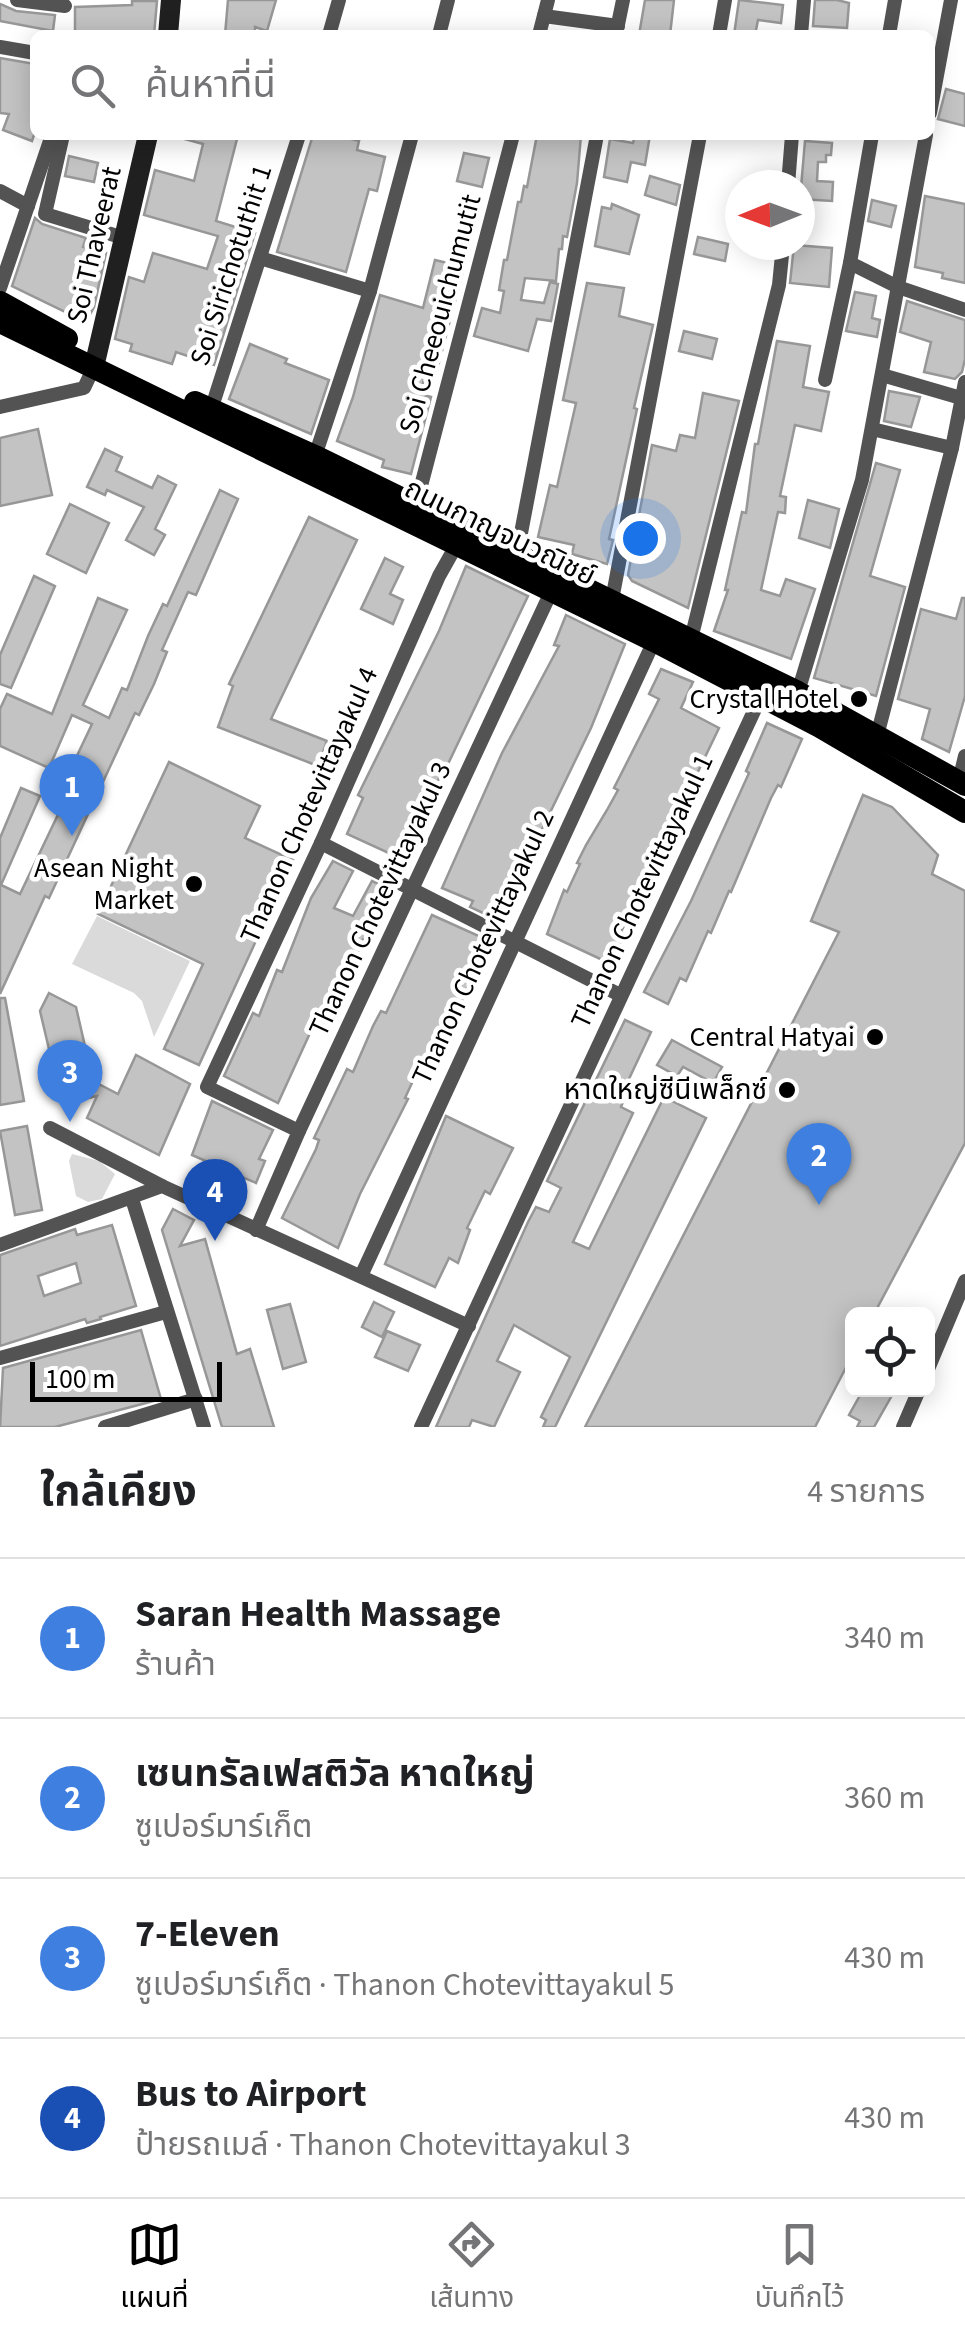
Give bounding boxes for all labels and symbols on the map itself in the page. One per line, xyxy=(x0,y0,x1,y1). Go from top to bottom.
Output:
street label: Soi Sirichotuthit 1 xyxy=(180,159,282,371)
street label: Soi Thaveerat xyxy=(57,162,132,327)
north arrow xyxy=(725,170,815,260)
street label: Soi Cheeouichumutit xyxy=(389,189,491,438)
street label: ถนนกาญจนวณิชย์ xyxy=(398,468,602,596)
your location xyxy=(615,513,666,564)
street label: Thanon Chotevittayakul 4 xyxy=(230,660,388,950)
place label: Crystal Hotel xyxy=(690,679,839,719)
marker: Crystal Hotel xyxy=(848,688,870,710)
street label: Thanon Chotevittayakul 1 xyxy=(561,747,723,1035)
pin: 1 xyxy=(40,754,104,836)
street label: Thanon Chotevittayakul 3 xyxy=(299,755,461,1043)
street label: Thanon Chotevittayakul 2 xyxy=(402,803,564,1091)
place label: Asean Night Market xyxy=(34,848,175,920)
marker: Asean Night Market xyxy=(183,873,205,895)
place label: Central Hatyai xyxy=(689,1017,855,1057)
marker: Central Hatyai xyxy=(864,1026,886,1048)
pin: 3 xyxy=(38,1040,102,1122)
place label: หาดใหญ่ซีนีเพล็กซ์ xyxy=(564,1070,768,1110)
marker: หาดใหญ่ซีนีเพล็กซ์ xyxy=(776,1079,798,1101)
pin: 2 xyxy=(786,1122,852,1205)
pin: 4 xyxy=(182,1158,248,1241)
scale bar xyxy=(30,1357,222,1402)

